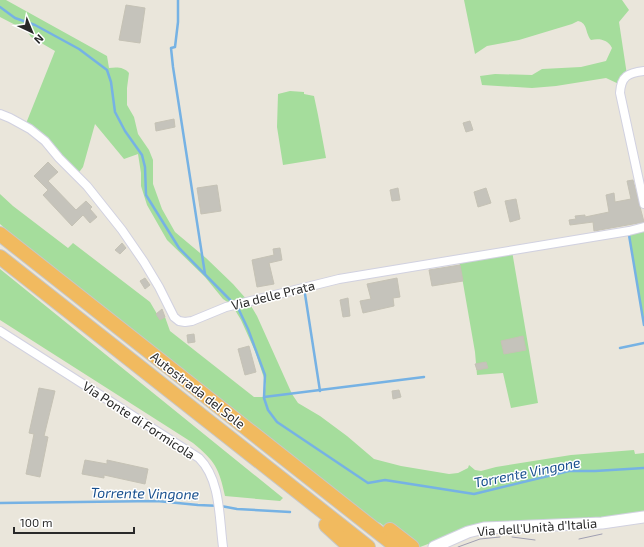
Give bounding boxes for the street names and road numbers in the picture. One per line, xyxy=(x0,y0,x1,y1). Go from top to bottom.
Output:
street label: Via delle Prata xyxy=(230,277,316,313)
street label: Autostrada del Sole xyxy=(148,348,248,432)
street label: Via Ponte di Formicola xyxy=(80,378,198,462)
street label: Via dell'Unità d'Italia xyxy=(477,515,597,539)

